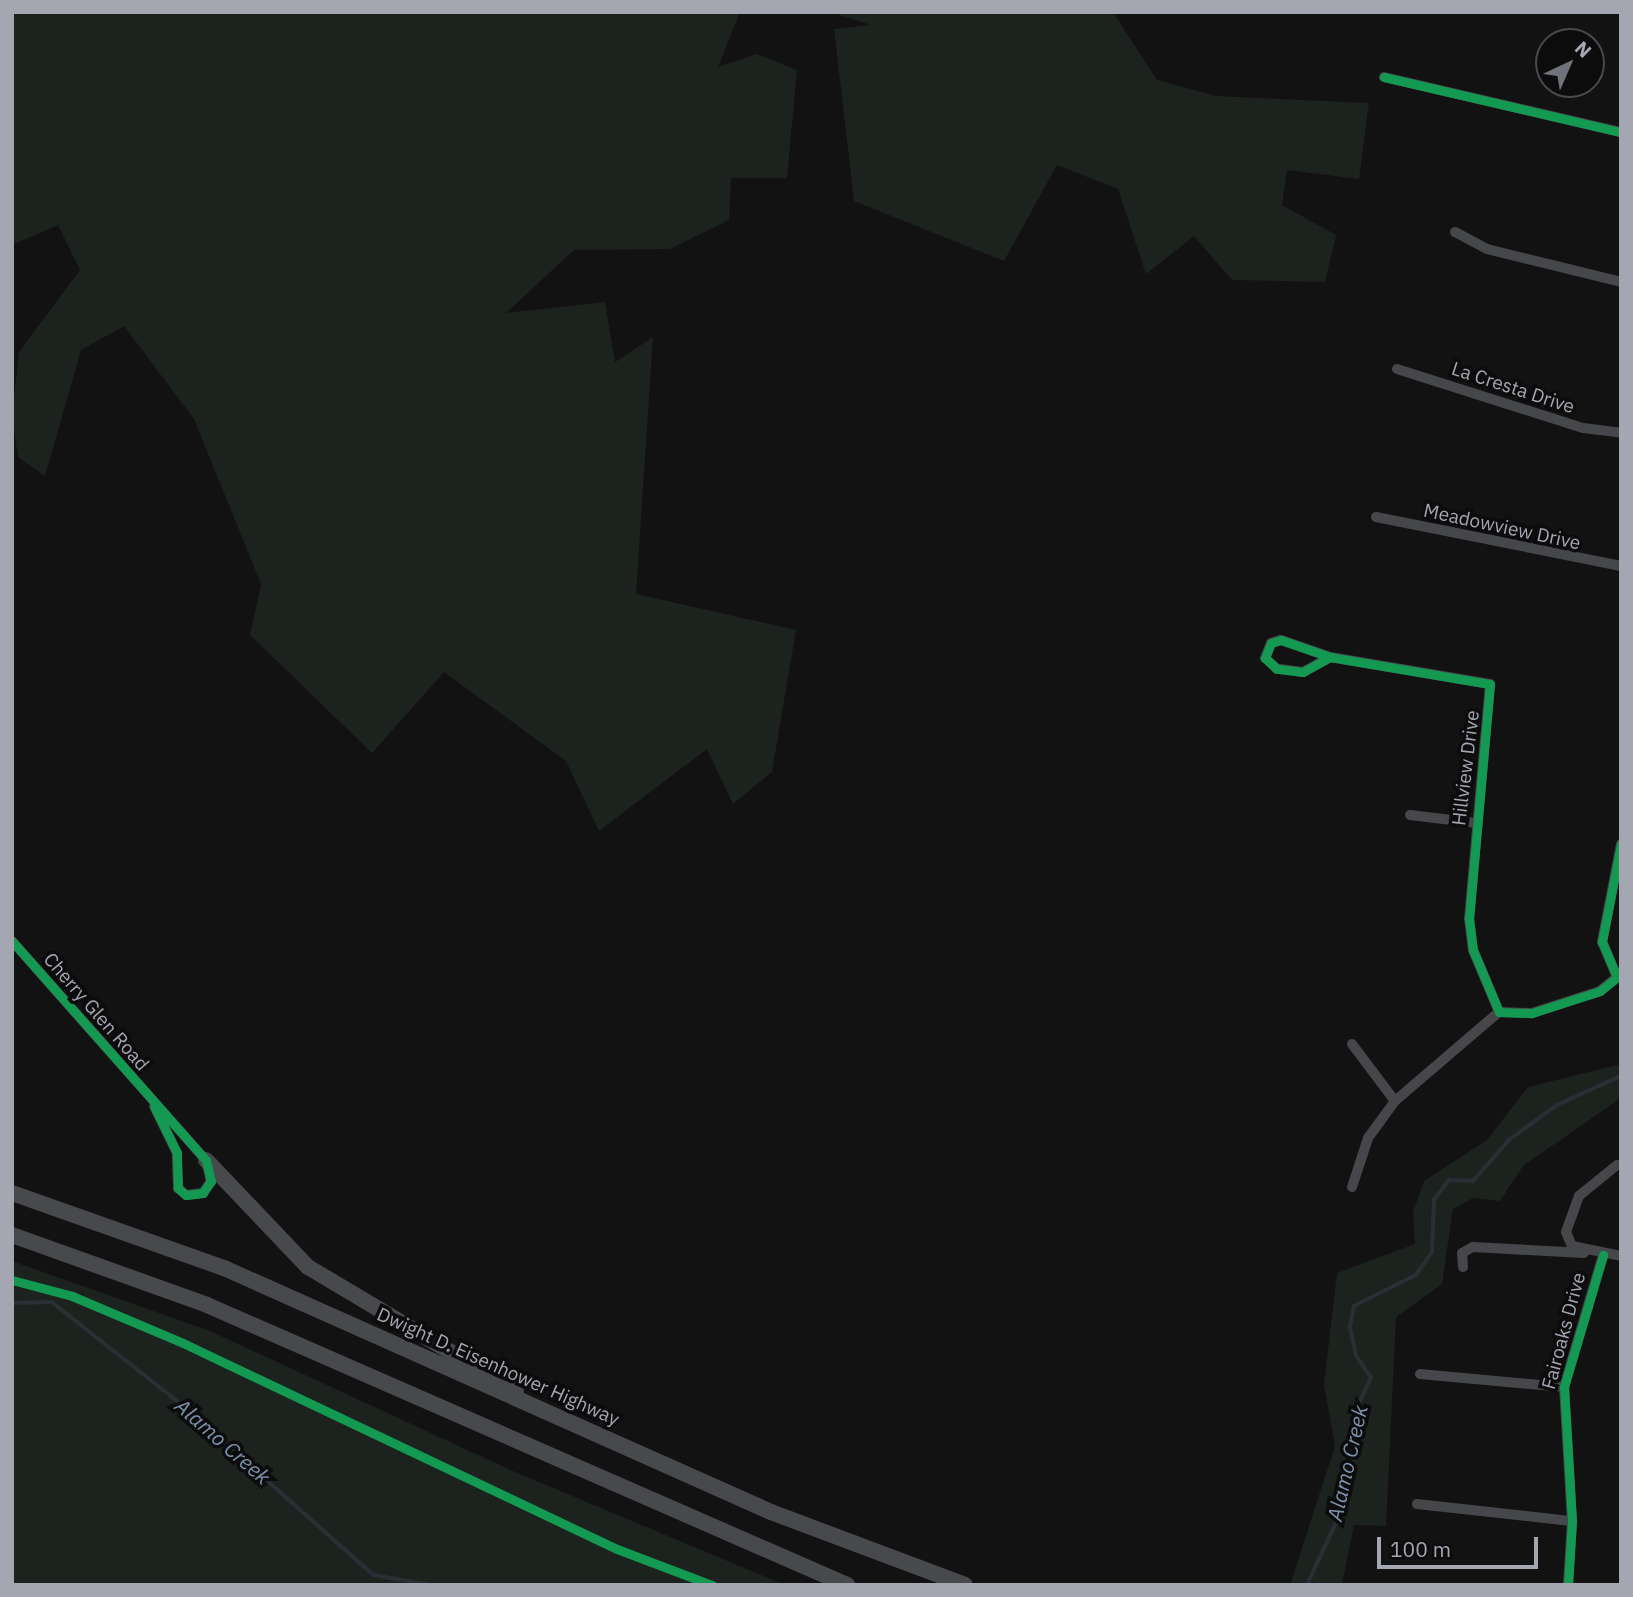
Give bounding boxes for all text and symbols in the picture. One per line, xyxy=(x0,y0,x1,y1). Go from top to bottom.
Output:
north arrow xyxy=(1535,28,1605,98)
text: N xyxy=(1570,36,1596,63)
street label: La Cresta Drive xyxy=(1449,357,1577,419)
street label: Meadowview Drive xyxy=(1421,499,1583,555)
street label: Hillview Drive xyxy=(1448,709,1484,827)
street label: Cherry Glen Road xyxy=(39,948,153,1076)
street label: Fairoaks Drive xyxy=(1537,1270,1591,1392)
street label: Dwight D. Eisenhower Highway xyxy=(373,1303,623,1431)
water label: Alamo Creek xyxy=(170,1393,276,1489)
water label: Alamo Creek xyxy=(1321,1403,1373,1523)
scale bar xyxy=(1381,1524,1542,1568)
text: 100 m xyxy=(1390,1535,1451,1563)

